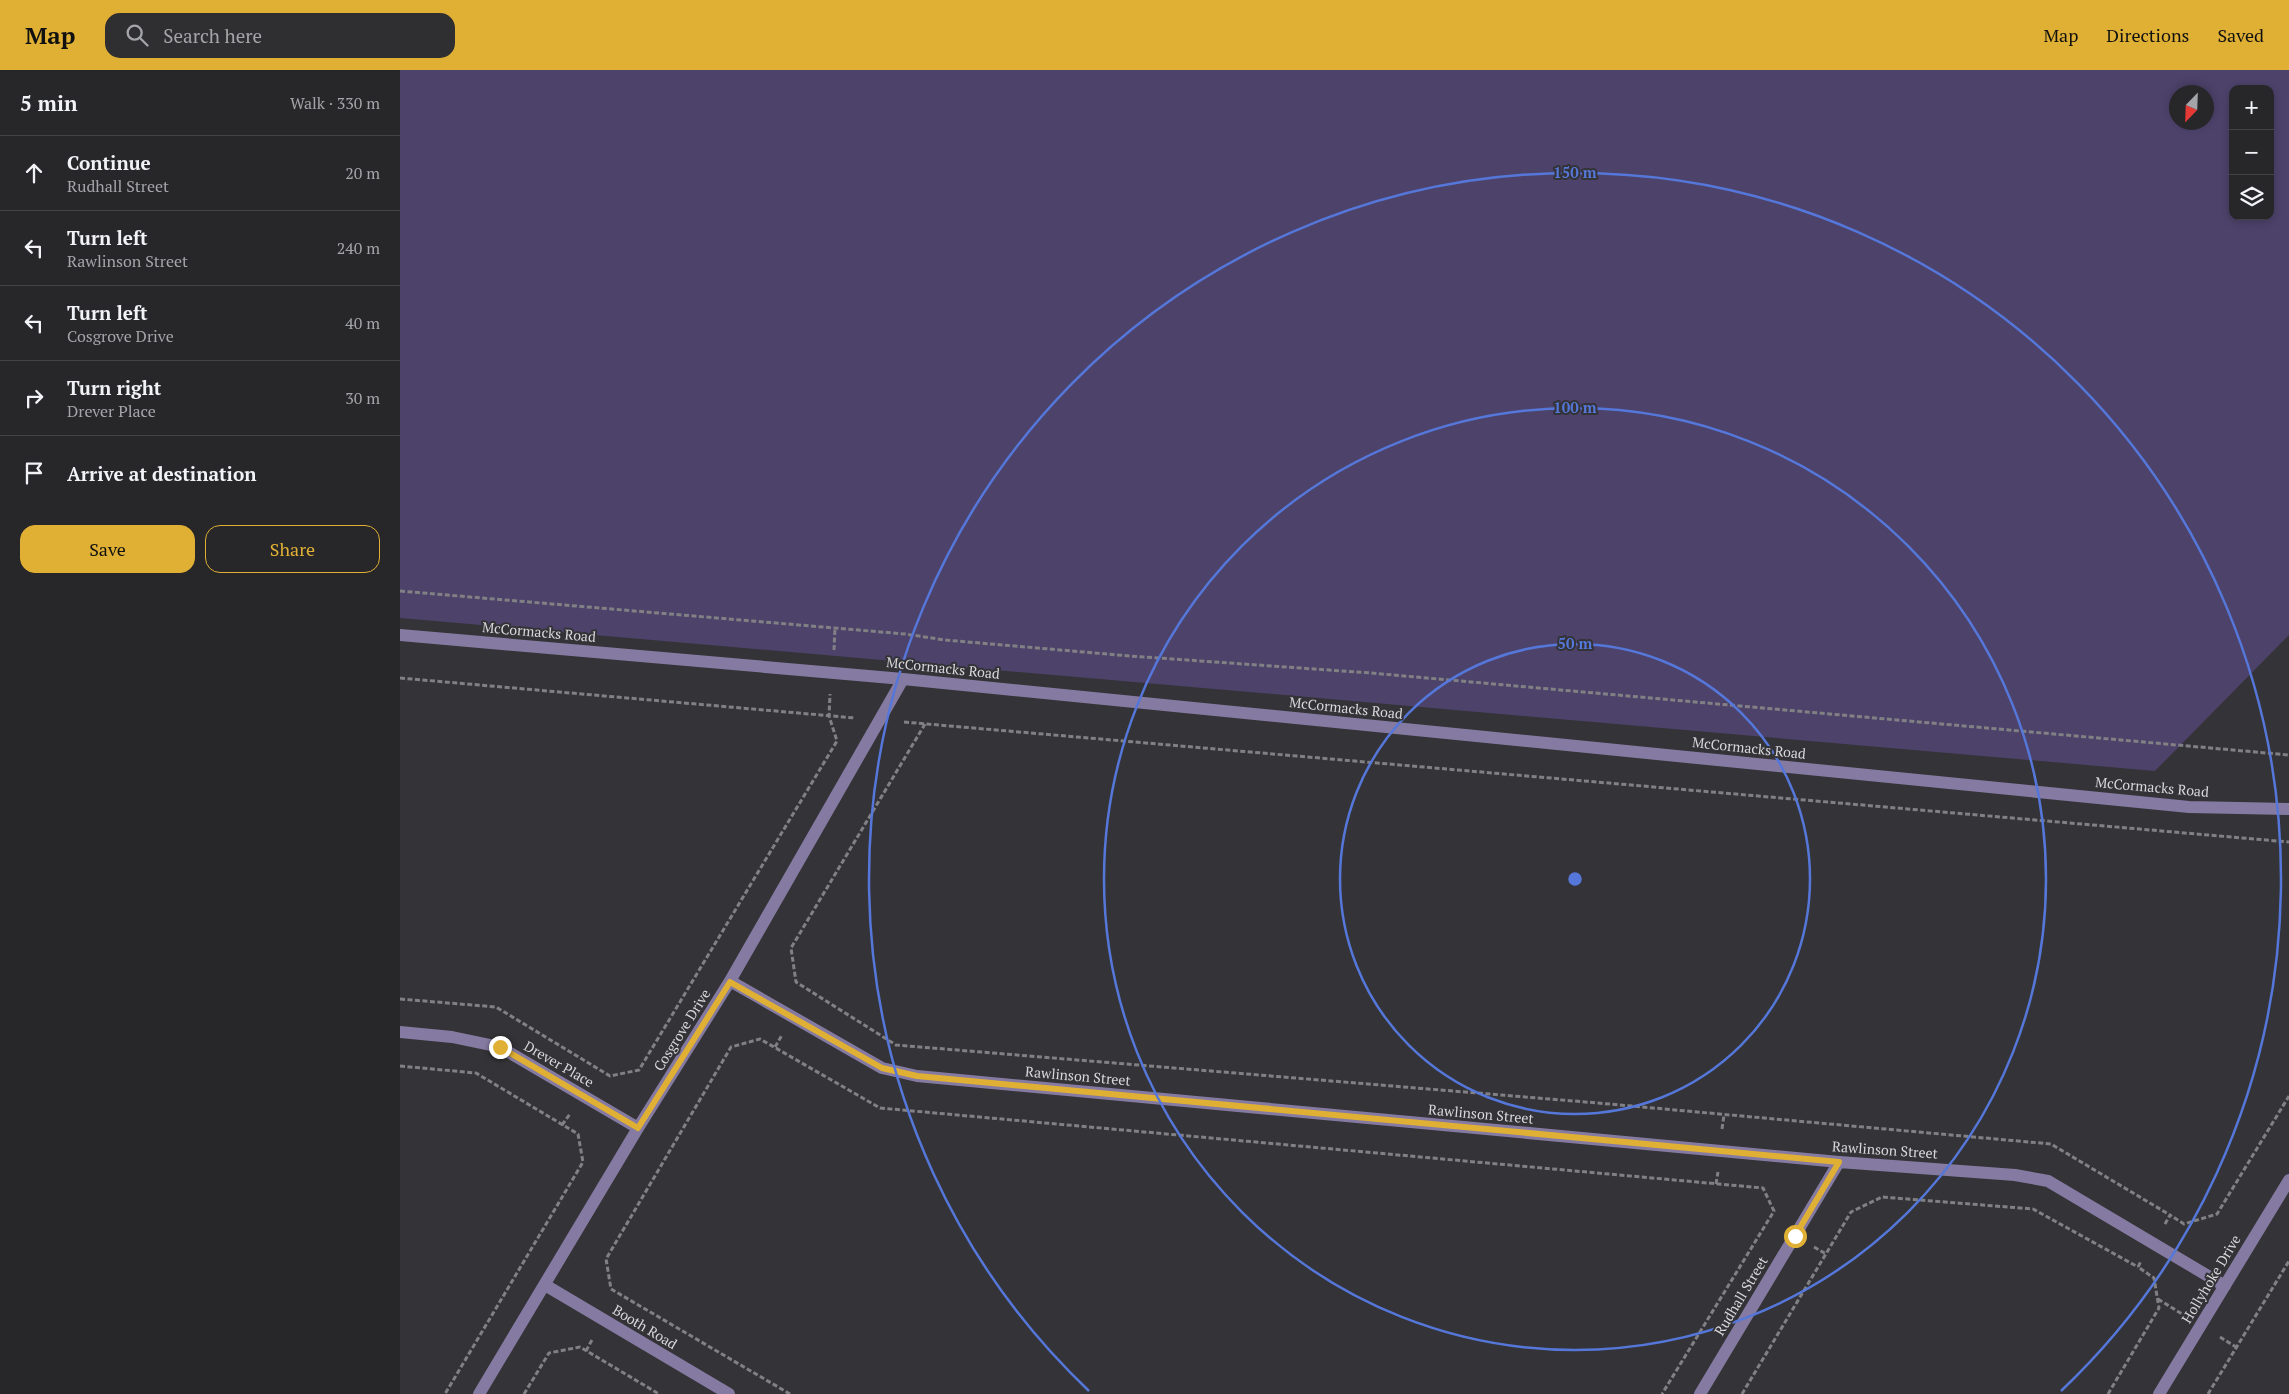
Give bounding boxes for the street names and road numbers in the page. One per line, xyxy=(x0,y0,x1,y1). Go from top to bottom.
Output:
street label: McCormacks Road xyxy=(481,617,597,646)
street label: McCormacks Road xyxy=(885,652,1001,683)
street label: McCormacks Road xyxy=(1288,692,1404,723)
street label: McCormacks Road xyxy=(1691,732,1807,763)
street label: McCormacks Road xyxy=(2094,772,2210,801)
street label: Cosgrove Drive xyxy=(649,985,714,1074)
street label: Drever Place xyxy=(521,1036,598,1091)
street label: Rawlinson Street xyxy=(1025,1061,1132,1090)
street label: Rawlinson Street xyxy=(1428,1099,1535,1128)
street label: Rawlinson Street xyxy=(1832,1136,1939,1163)
street label: Hollyhoke Drive xyxy=(2177,1231,2245,1327)
street label: Rudhall Street xyxy=(1709,1252,1772,1339)
street label: Booth Road xyxy=(610,1300,681,1353)

